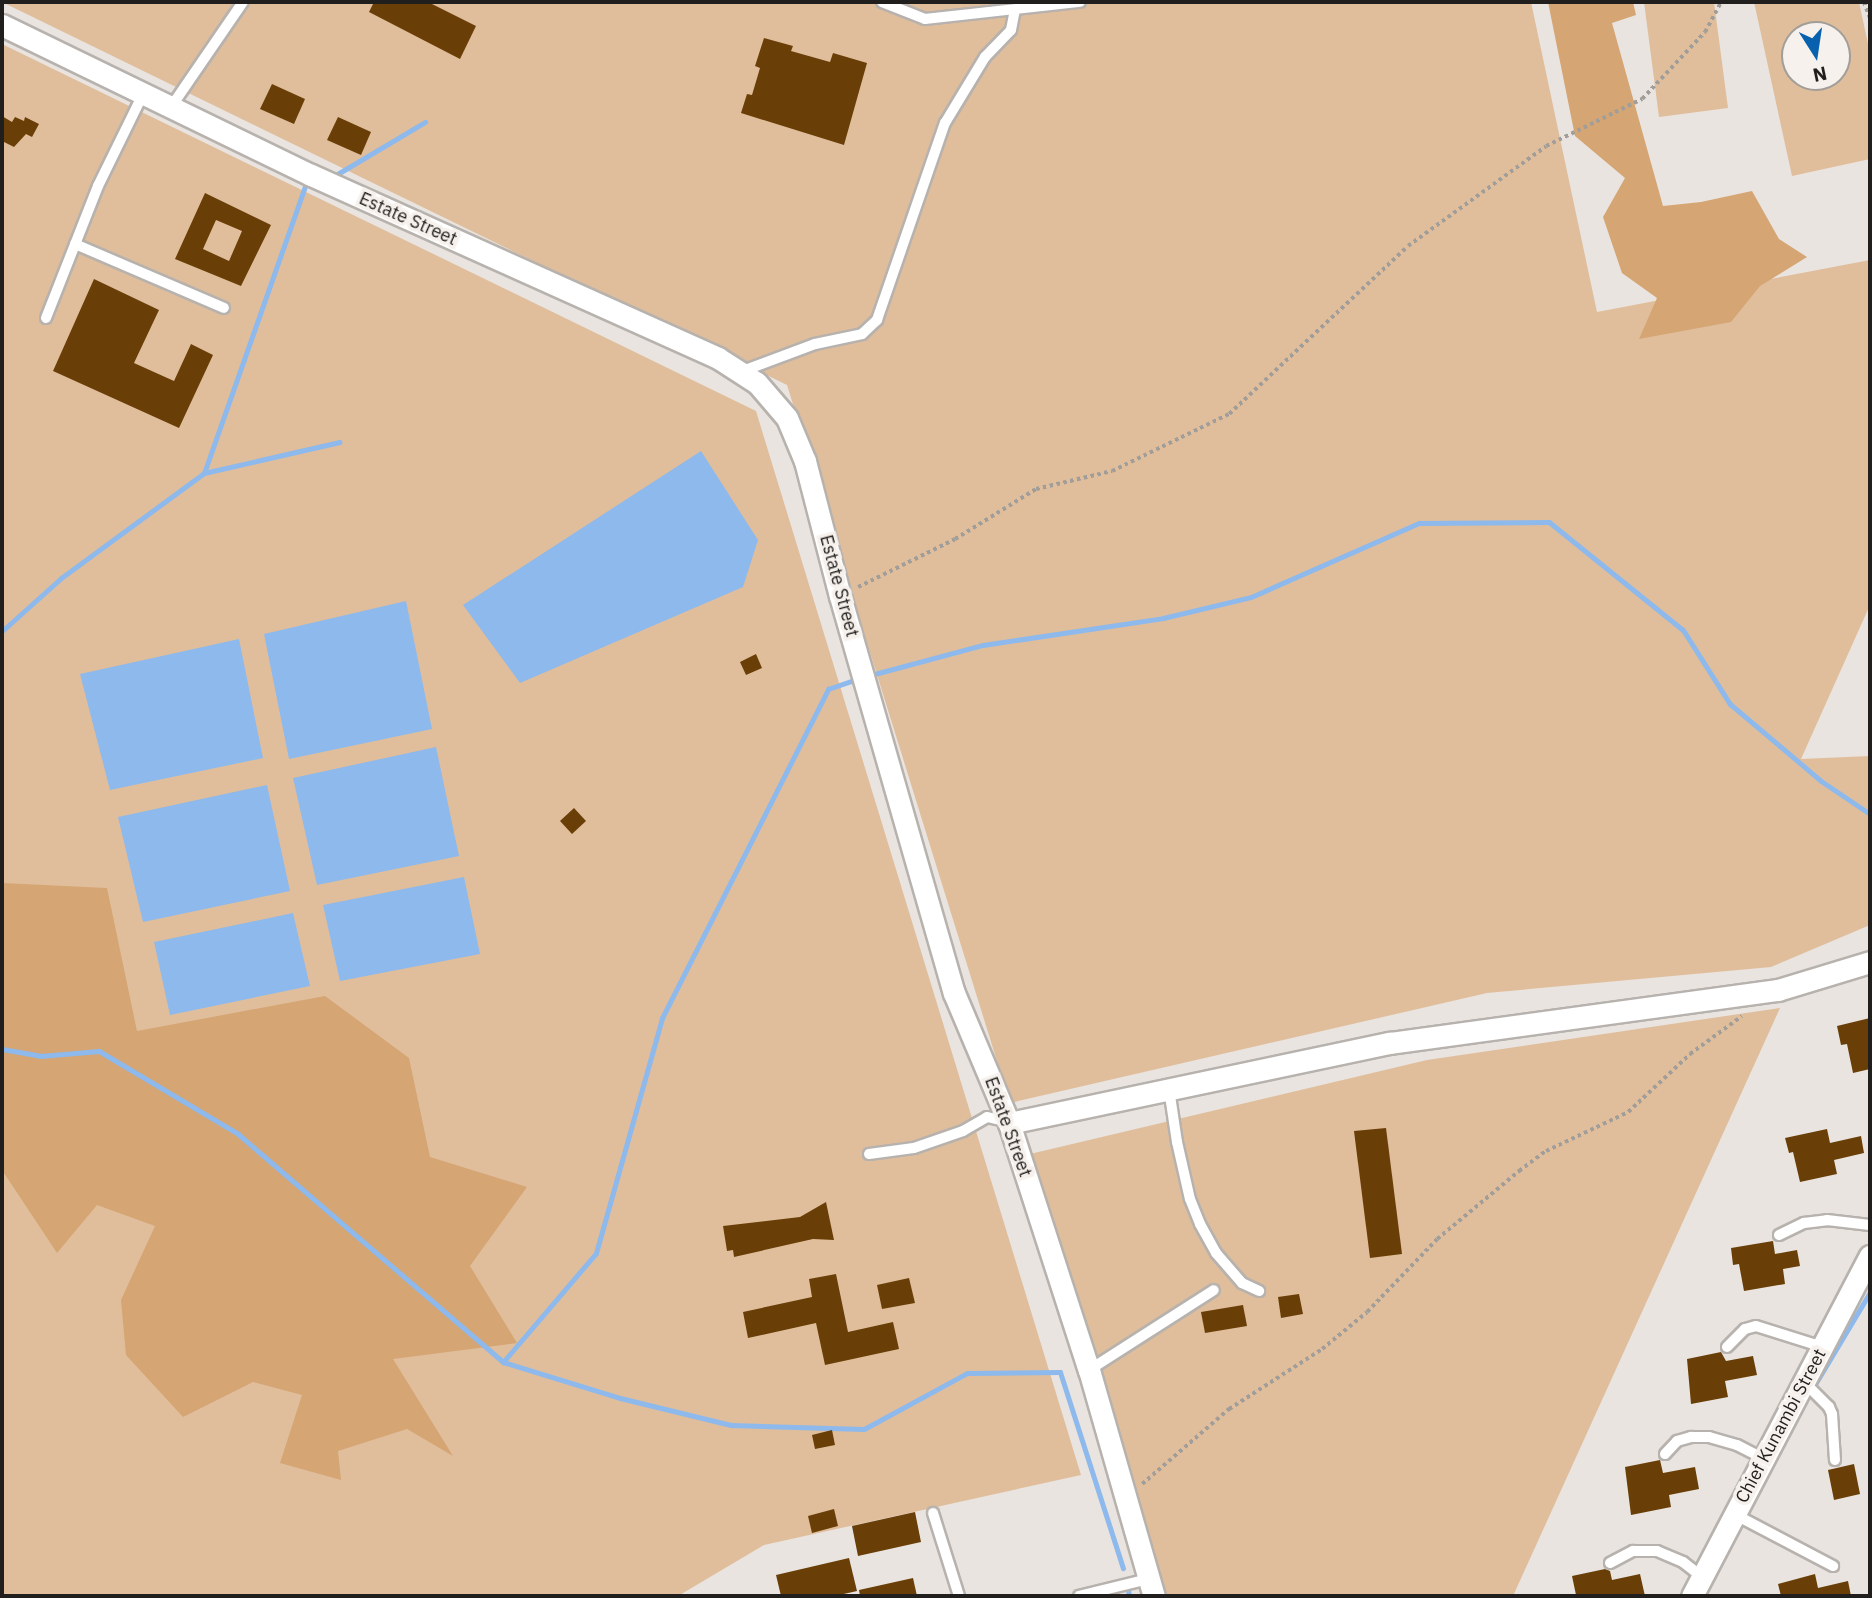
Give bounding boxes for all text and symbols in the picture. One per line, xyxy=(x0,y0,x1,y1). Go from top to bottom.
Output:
north arrow xyxy=(1781,21,1851,91)
text: N xyxy=(1811,61,1829,88)
street label: Estate Street xyxy=(356,188,460,250)
street label: Estate Street xyxy=(815,533,863,639)
street label: Estate Street xyxy=(980,1074,1036,1180)
street label: Chief Kunambi Street xyxy=(1731,1345,1831,1507)

